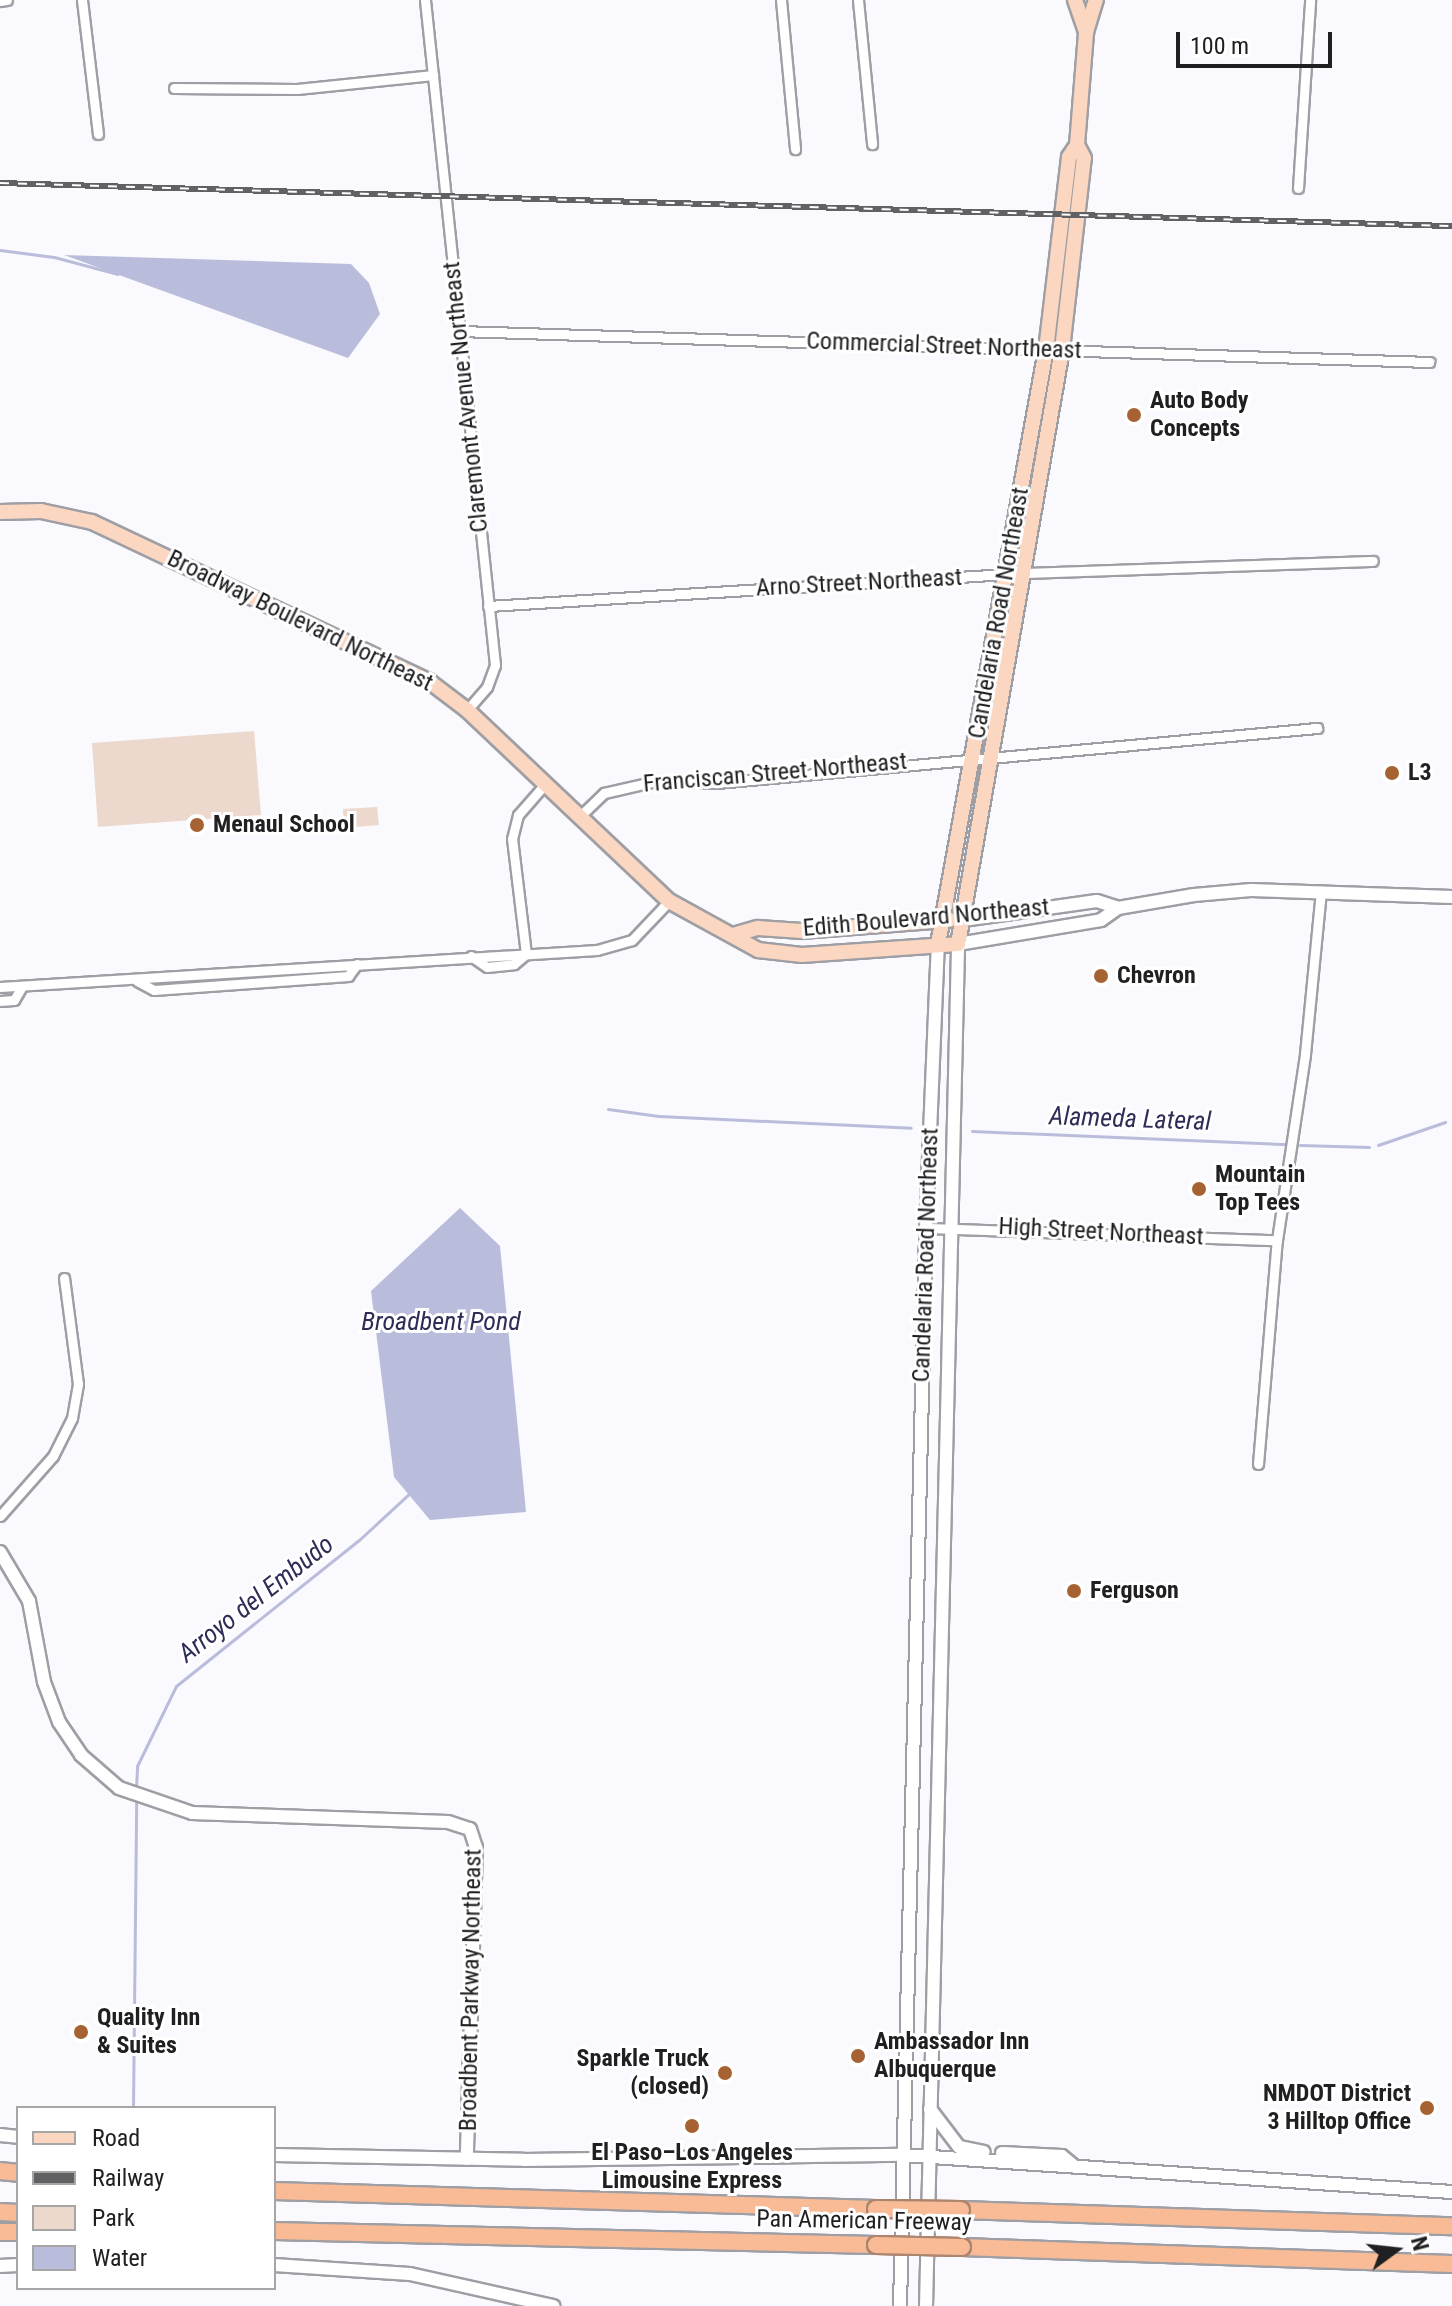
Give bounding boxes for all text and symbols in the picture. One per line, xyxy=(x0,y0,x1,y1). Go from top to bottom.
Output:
scale bar xyxy=(1180,16,1336,66)
text: 100 m xyxy=(1190,32,1249,60)
street label: Claremont Avenue Northeast xyxy=(437,260,495,534)
street label: Commercial Street Northeast xyxy=(806,327,1082,365)
place label: Auto Body Concepts xyxy=(1150,387,1248,443)
marker: Auto Body Concepts xyxy=(1125,406,1143,424)
street label: Candelaria Road Northeast xyxy=(963,485,1035,741)
street label: Broadway Boulevard Northeast xyxy=(163,544,437,698)
street label: Arno Street Northeast xyxy=(755,563,963,603)
street label: Franciscan Street Northeast xyxy=(642,747,908,799)
place label: L3 xyxy=(1408,759,1432,787)
marker: L3 xyxy=(1383,764,1401,782)
place label: Menaul School xyxy=(213,811,355,839)
marker: Menaul School xyxy=(188,816,206,834)
street label: Edith Boulevard Northeast xyxy=(802,893,1050,943)
place label: Chevron xyxy=(1117,962,1196,990)
marker: Chevron xyxy=(1092,967,1110,985)
water label: Alameda Lateral xyxy=(1048,1101,1212,1137)
street label: Candelaria Road Northeast xyxy=(907,1127,945,1383)
place label: Mountain Top Tees xyxy=(1215,1161,1305,1217)
marker: Mountain Top Tees xyxy=(1190,1180,1208,1198)
street label: High Street Northeast xyxy=(998,1212,1204,1252)
water label: Broadbent Pond xyxy=(361,1306,521,1338)
water label: Arroyo del Embudo xyxy=(172,1529,340,1669)
place label: Ferguson xyxy=(1090,1577,1179,1605)
marker: Ferguson xyxy=(1065,1582,1083,1600)
street label: Broadbent Parkway Northeast xyxy=(454,1849,488,2131)
place label: Quality Inn & Suites xyxy=(97,2004,200,2060)
marker: Quality Inn & Suites xyxy=(72,2023,90,2041)
place label: Ambassador Inn Albuquerque xyxy=(874,2028,1029,2084)
place label: Sparkle Truck (closed) xyxy=(576,2045,709,2101)
marker: Ambassador Inn Albuquerque xyxy=(849,2047,867,2065)
marker: Sparkle Truck (closed) xyxy=(716,2064,734,2082)
place label: NMDOT District 3 Hilltop Office xyxy=(1262,2080,1411,2136)
marker: NMDOT District 3 Hilltop Office xyxy=(1418,2099,1436,2117)
legend xyxy=(16,2106,276,2290)
marker: El Paso–Los Angeles Limousine Express xyxy=(683,2117,701,2135)
text: Road xyxy=(92,2124,140,2152)
place label: El Paso–Los Angeles Limousine Express xyxy=(591,2139,793,2195)
text: Railway xyxy=(92,2164,164,2192)
text: Park xyxy=(92,2204,135,2232)
street label: Pan American Freeway xyxy=(756,2205,972,2237)
north arrow xyxy=(1356,2210,1436,2290)
text: N xyxy=(1406,2234,1433,2253)
text: Water xyxy=(92,2244,147,2272)

